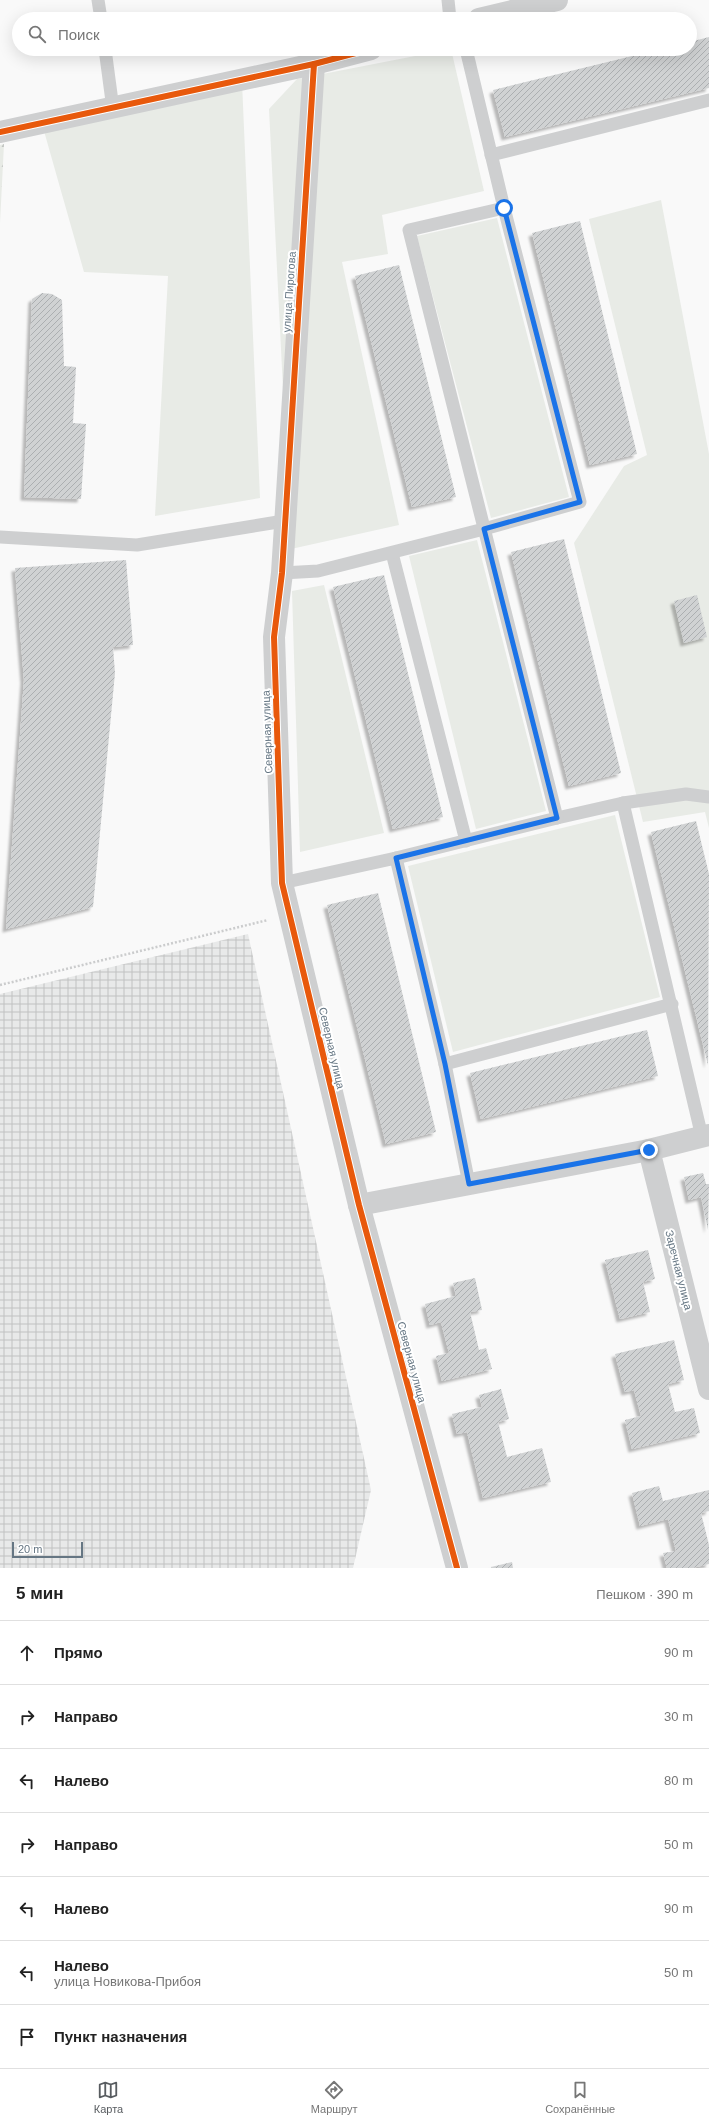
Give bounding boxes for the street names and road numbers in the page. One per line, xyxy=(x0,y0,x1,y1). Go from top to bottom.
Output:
street label: улица Пирогова xyxy=(280,250,298,333)
street label: Северная улица xyxy=(260,689,274,774)
street label: Северная улица xyxy=(317,1006,347,1091)
street label: Заречная улица xyxy=(663,1229,695,1312)
street label: Северная улица xyxy=(395,1320,429,1405)

